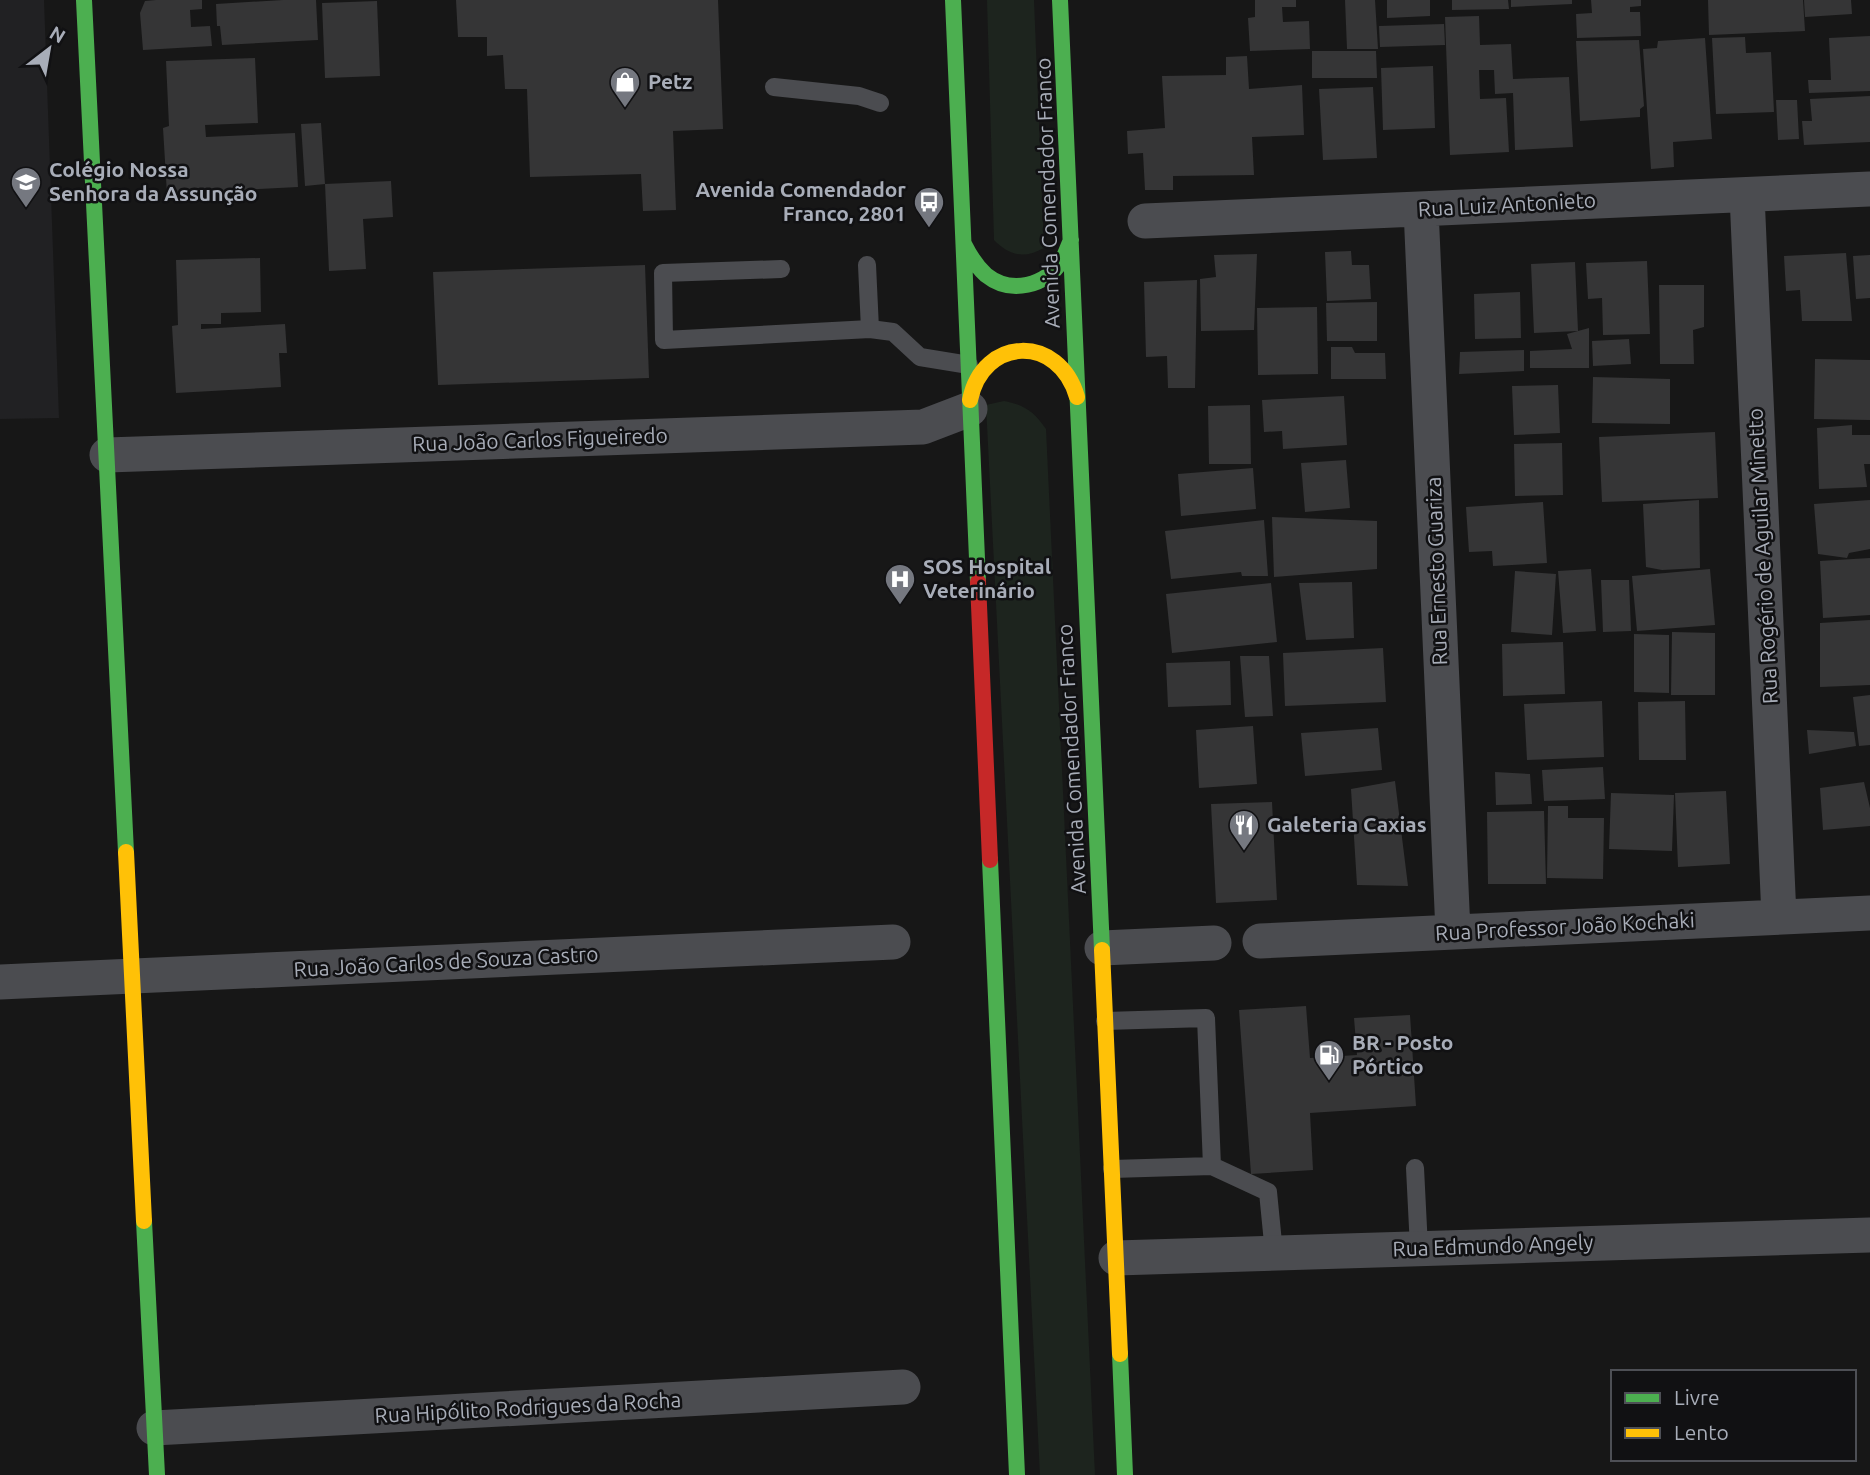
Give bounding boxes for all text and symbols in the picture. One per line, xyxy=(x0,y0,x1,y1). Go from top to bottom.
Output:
north arrow xyxy=(14,14,84,84)
text: N xyxy=(46,21,70,48)
street label: Avenida Comendador Franco xyxy=(1030,57,1064,329)
shop icon: Petz xyxy=(608,65,642,109)
place label: Petz xyxy=(648,69,692,93)
place label: Colégio Nossa Senhora da Assunção xyxy=(49,157,257,205)
school or university icon: Colégio Nossa Senhora da Assunção xyxy=(9,165,43,209)
place label: Avenida Comendador Franco, 2801 xyxy=(695,177,906,225)
bus stop icon: Avenida Comendador Franco, 2801 xyxy=(912,185,946,229)
street label: Rua Luiz Antonieto xyxy=(1417,187,1597,221)
street label: Rua Rogério de Aguilar Minetto xyxy=(1742,408,1782,705)
street label: Rua João Carlos Figueiredo xyxy=(412,423,668,455)
street label: Rua Ernesto Guariza xyxy=(1421,476,1451,666)
place label: SOS Hospital Veterinário xyxy=(923,554,1051,602)
hospital icon: SOS Hospital Veterinário xyxy=(883,562,917,606)
street label: Avenida Comendador Franco xyxy=(1052,623,1090,895)
restaurant icon: Galeteria Caxias xyxy=(1227,808,1261,852)
place label: Galeteria Caxias xyxy=(1267,812,1427,836)
street label: Rua Professor João Kochaki xyxy=(1435,907,1695,945)
street label: Rua João Carlos de Souza Castro xyxy=(293,941,599,981)
place label: BR - Posto Pórtico xyxy=(1352,1030,1453,1078)
fuel station icon: BR - Posto Pórtico xyxy=(1312,1038,1346,1082)
street label: Rua Edmundo Angely xyxy=(1392,1230,1594,1260)
legend xyxy=(1611,1370,1856,1461)
text: Livre xyxy=(1674,1385,1720,1409)
street label: Rua Hipólito Rodrigues da Rocha xyxy=(374,1387,682,1427)
text: Lento xyxy=(1674,1420,1729,1444)

